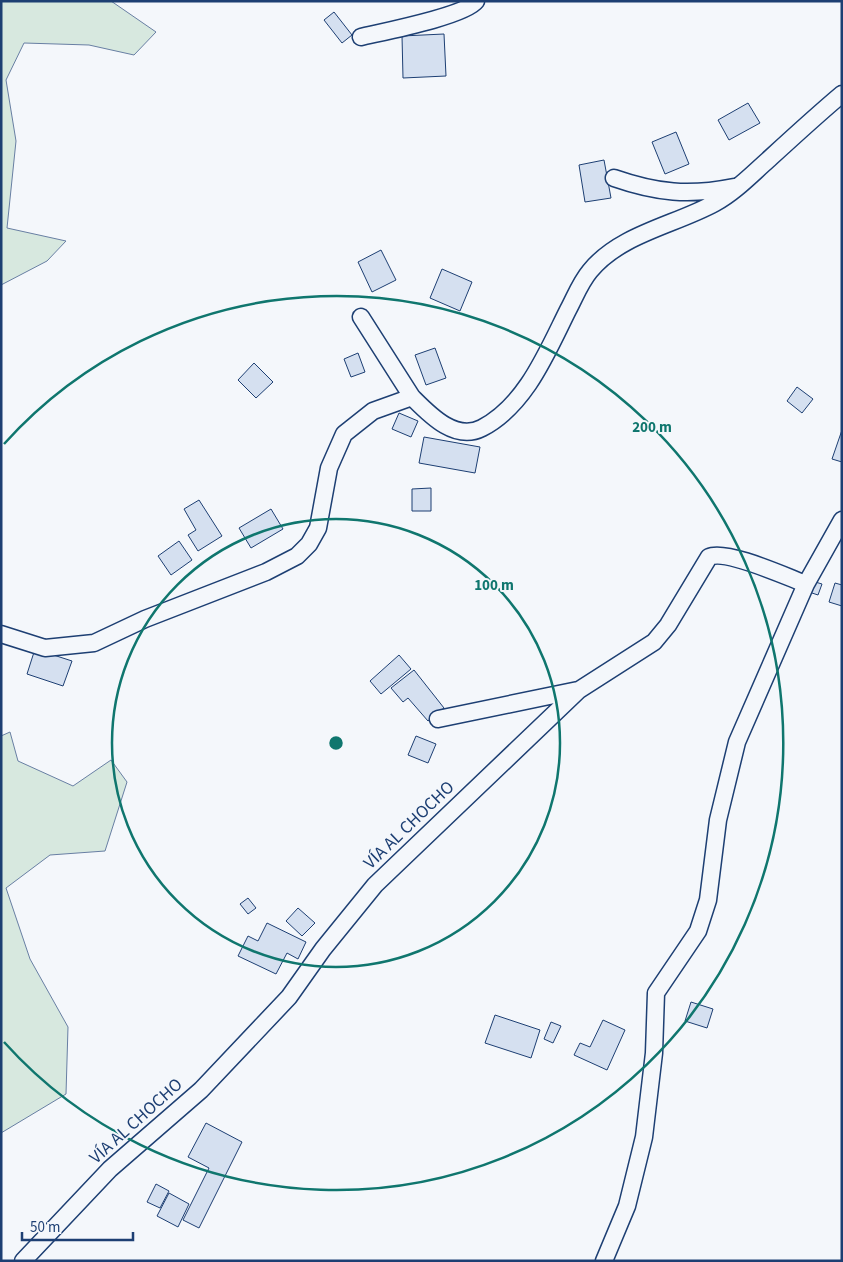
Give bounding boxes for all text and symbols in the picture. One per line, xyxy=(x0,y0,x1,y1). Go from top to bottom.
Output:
text: 200 m xyxy=(632,417,672,438)
text: 100 m xyxy=(474,575,514,596)
centre of rings xyxy=(327,734,345,752)
street label: VÍA AL CHOCHO xyxy=(358,775,460,875)
street label: VÍA AL CHOCHO xyxy=(84,1072,188,1170)
scale bar xyxy=(22,1210,134,1242)
text: 50 m xyxy=(30,1217,60,1238)

